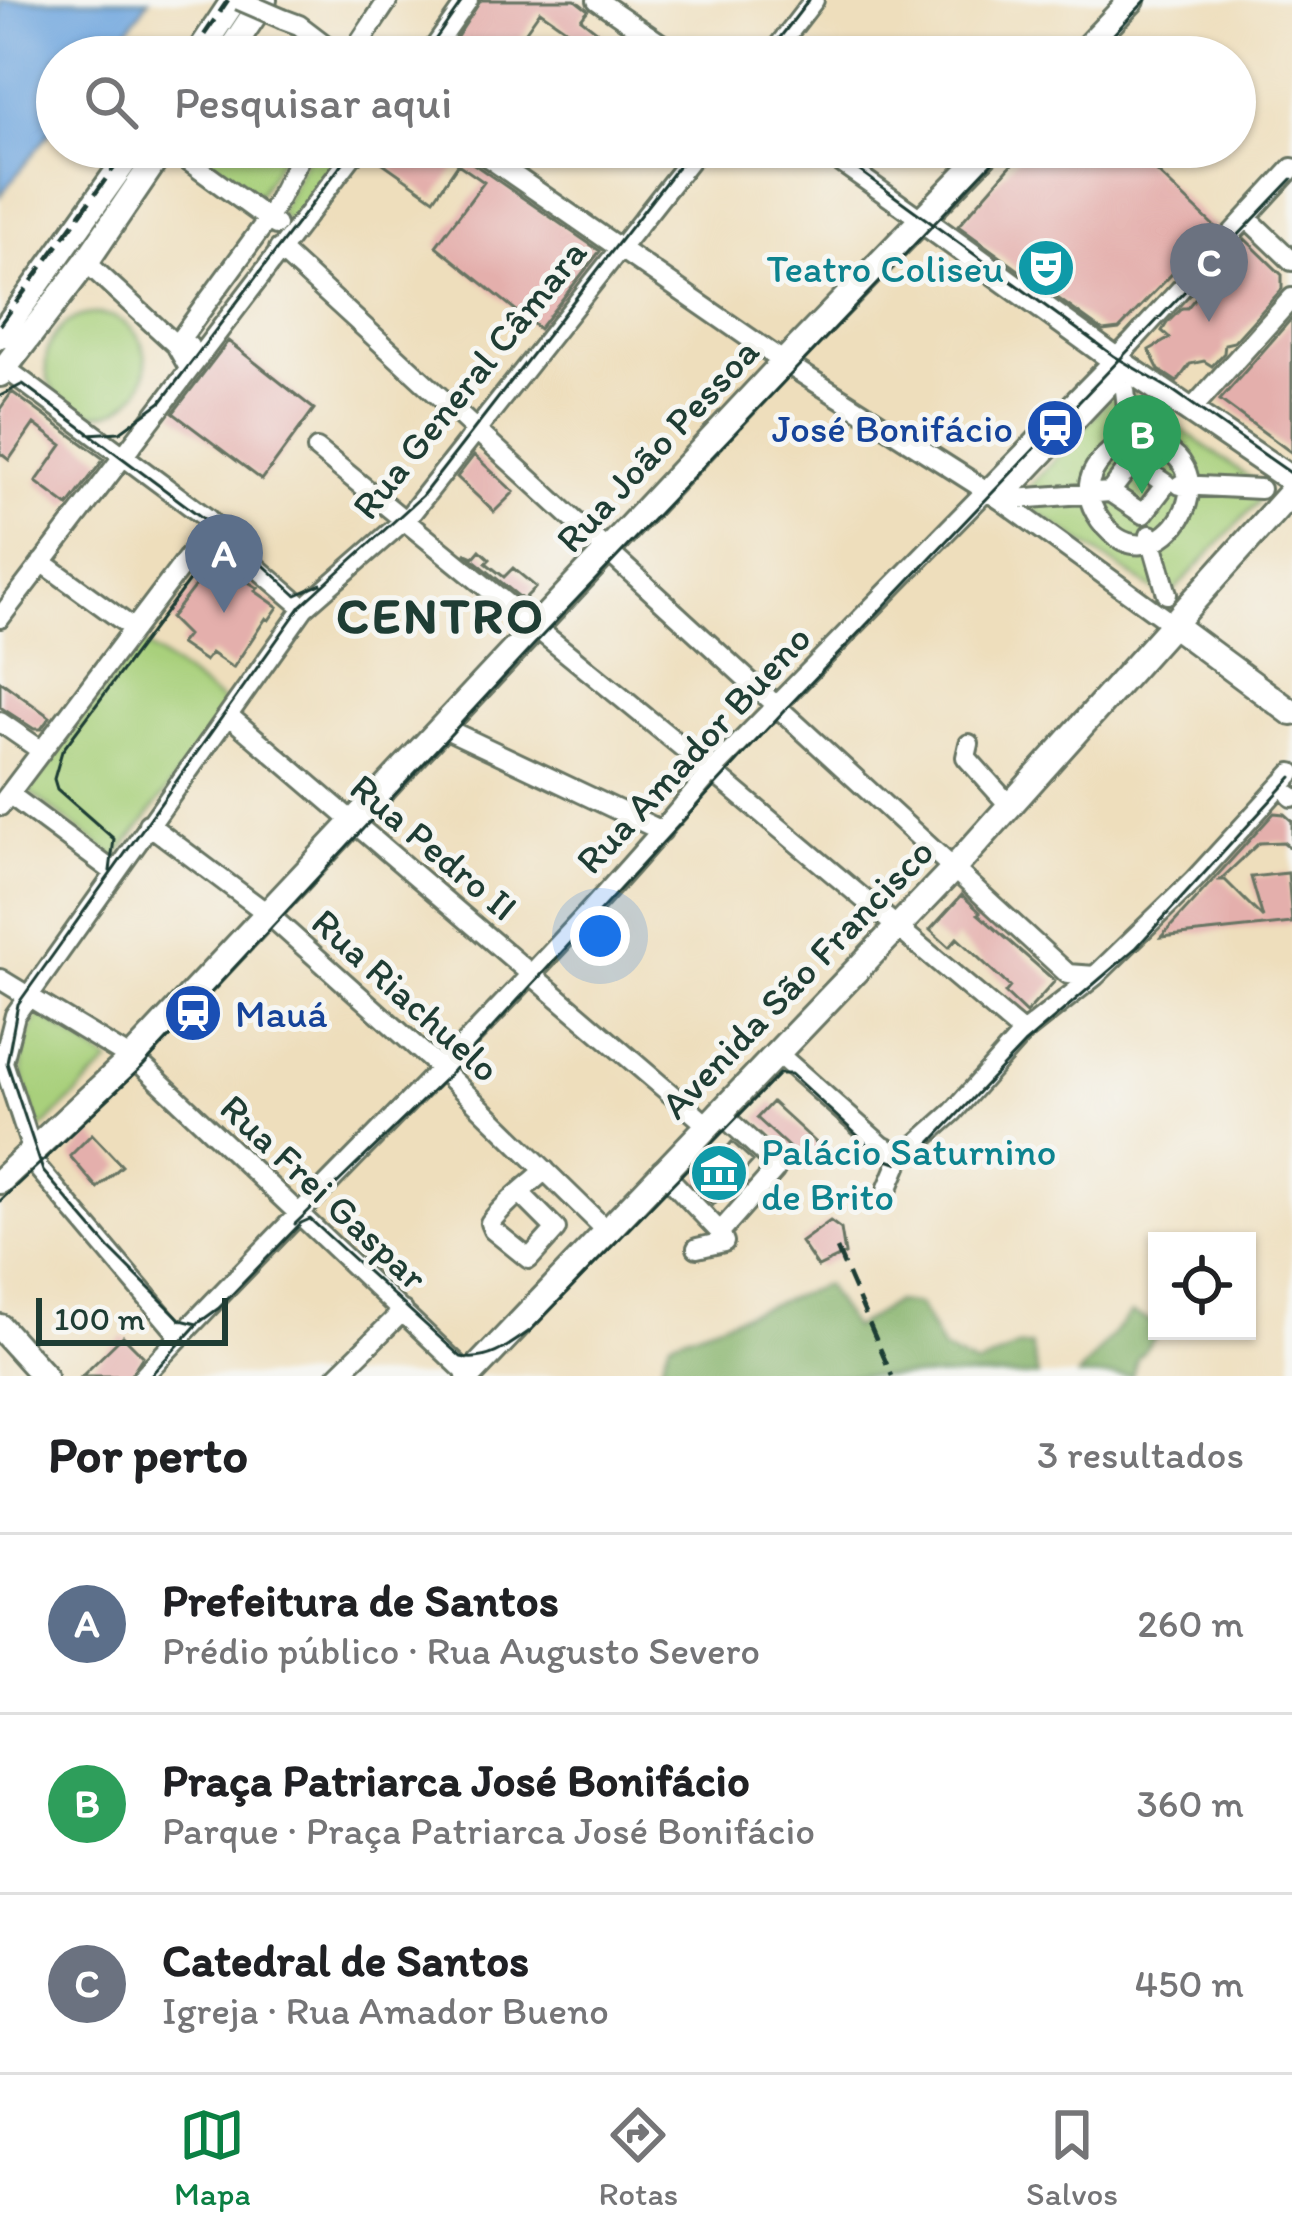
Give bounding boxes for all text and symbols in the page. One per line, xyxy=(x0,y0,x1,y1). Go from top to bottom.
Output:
search box xyxy=(36,36,1256,168)
icon: search xyxy=(78,69,144,135)
text: Pesquisar aqui xyxy=(174,75,452,129)
pin: C xyxy=(1170,223,1248,322)
street label: Rua General Câmara xyxy=(342,230,596,528)
theatre icon: Teatro Coliseu xyxy=(1015,237,1077,299)
place label: Teatro Coliseu xyxy=(766,245,1004,292)
street label: Rua João Pessoa xyxy=(546,328,768,562)
pin: B xyxy=(1103,395,1181,494)
station icon: José Bonifácio xyxy=(1024,397,1086,459)
place label: José Bonifácio xyxy=(772,405,1013,452)
pin: A xyxy=(185,514,263,613)
district label: CENTRO xyxy=(336,585,546,646)
street label: Rua Amador Bueno xyxy=(566,615,820,883)
street label: Rua Pedro II xyxy=(341,763,527,931)
street label: Avenida São Francisco xyxy=(651,828,943,1128)
street label: Rua Riachuelo xyxy=(302,898,510,1092)
your location xyxy=(570,906,630,966)
station icon: Mauá xyxy=(162,982,224,1044)
place label: Mauá xyxy=(235,990,328,1037)
street label: Rua Frei Gaspar xyxy=(211,1084,438,1300)
place label: Palácio Saturnino de Brito xyxy=(761,1128,1056,1220)
museum icon: Palácio Saturnino de Brito xyxy=(688,1142,750,1204)
map controls xyxy=(1148,1232,1256,1340)
button: locate xyxy=(1148,1232,1256,1340)
scale bar xyxy=(36,1292,228,1345)
text: 100 m xyxy=(54,1299,145,1338)
text: Por perto xyxy=(48,1424,248,1485)
text: 3 resultados xyxy=(1037,1431,1244,1478)
text: Prefeitura de Santos xyxy=(162,1573,559,1627)
text: A xyxy=(75,1600,99,1647)
text: 260 m xyxy=(1137,1600,1244,1647)
text: Prédio público · Rua Augusto Severo xyxy=(162,1627,760,1674)
text: Praça Patriarca José Bonifácio xyxy=(162,1753,750,1807)
text: B xyxy=(74,1780,100,1827)
text: 360 m xyxy=(1137,1780,1244,1827)
text: Parque · Praça Patriarca José Bonifácio xyxy=(162,1807,815,1854)
text: Catedral de Santos xyxy=(162,1933,529,1987)
text: C xyxy=(74,1960,100,2007)
text: 450 m xyxy=(1134,1960,1244,2007)
text: Igreja · Rua Amador Bueno xyxy=(162,1987,609,2034)
tab: Mapa xyxy=(174,2102,251,2213)
tab: Rotas xyxy=(599,2102,678,2213)
tab: Salvos xyxy=(1026,2102,1118,2213)

